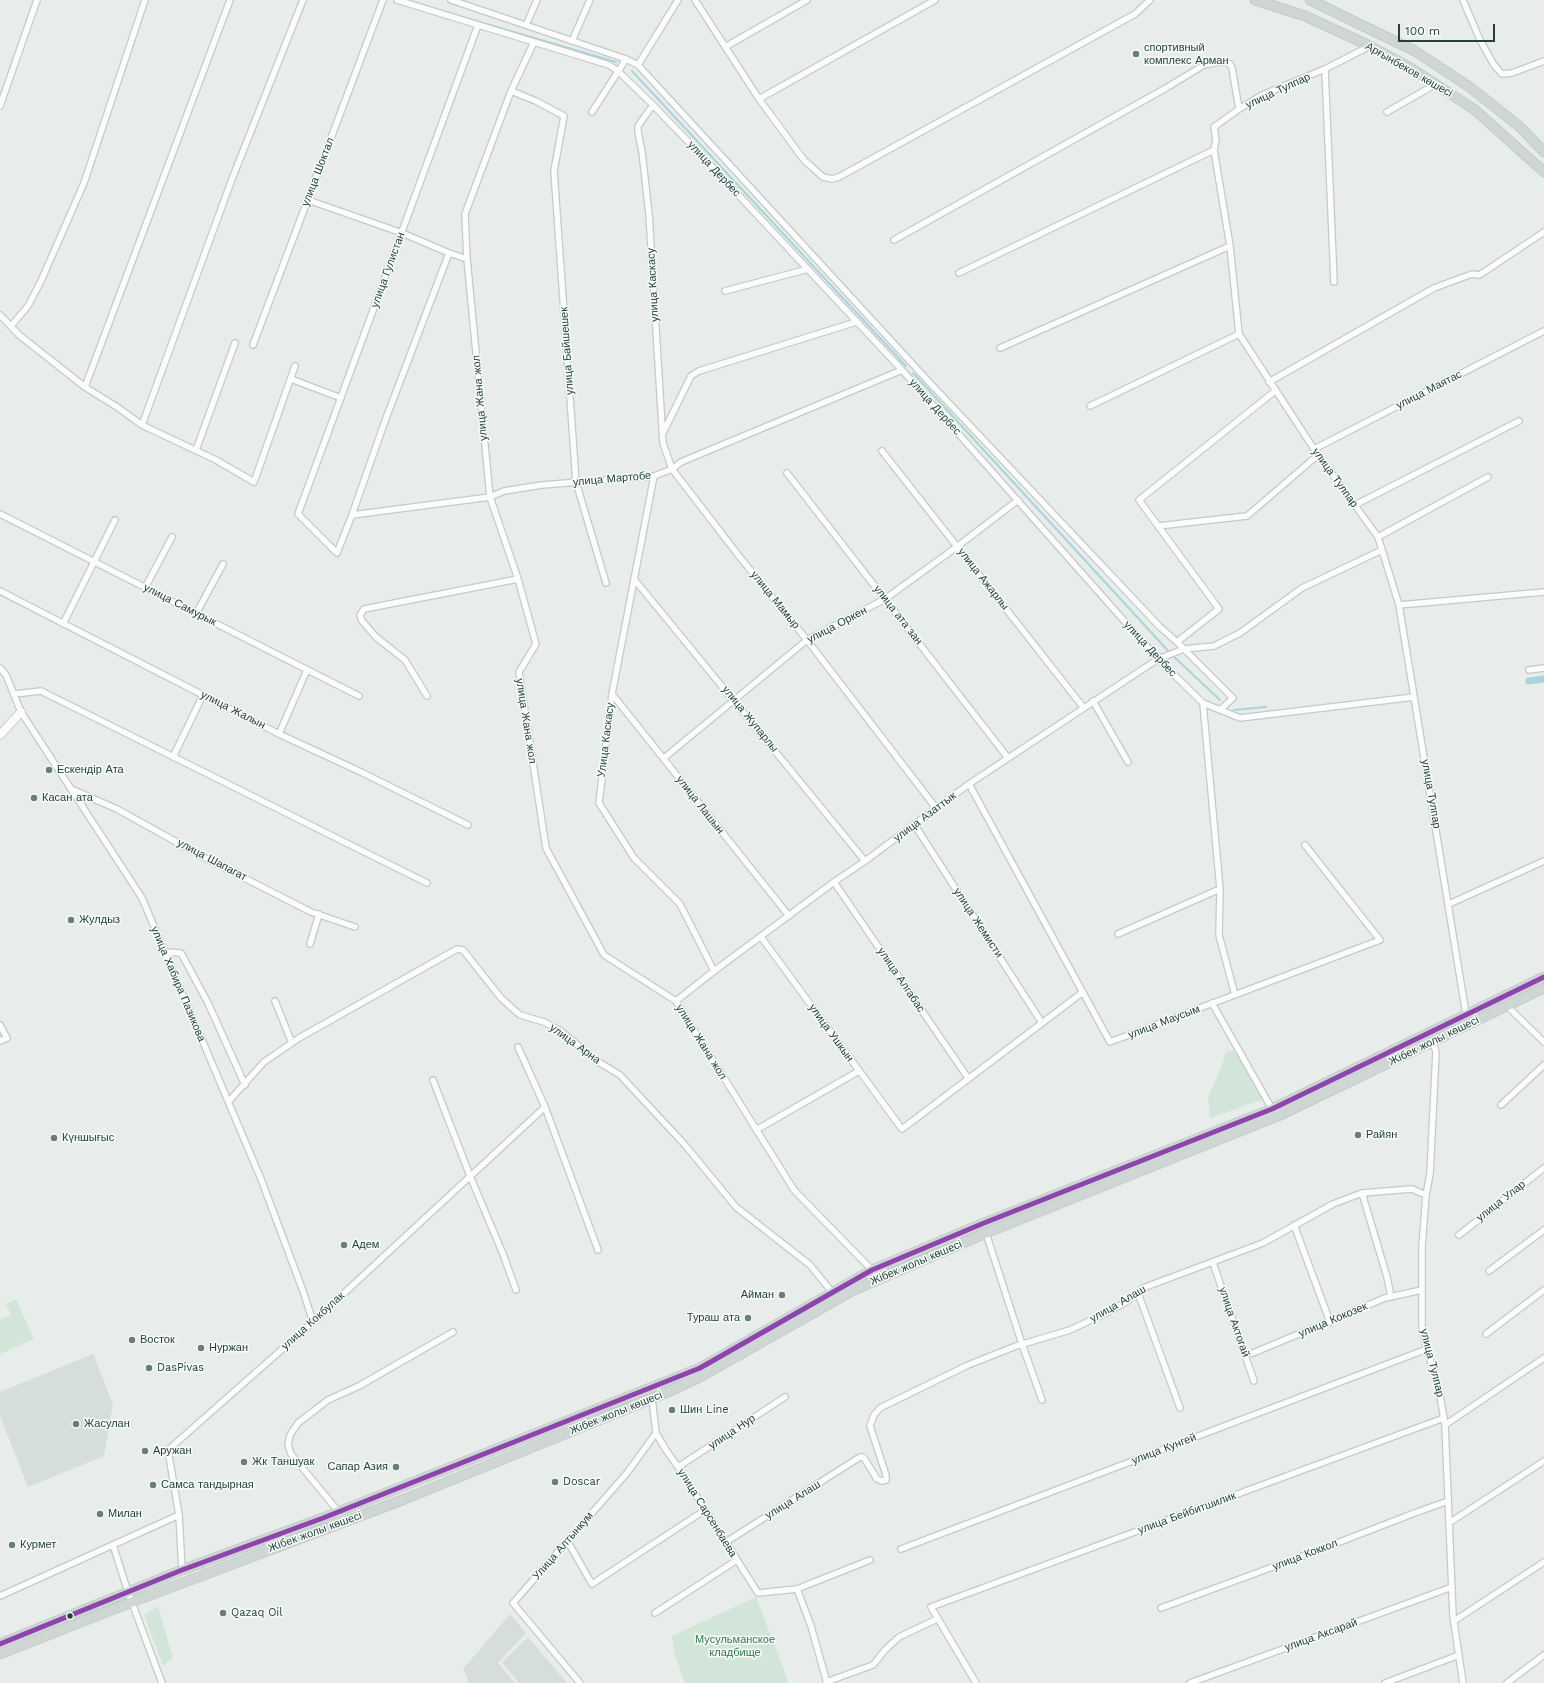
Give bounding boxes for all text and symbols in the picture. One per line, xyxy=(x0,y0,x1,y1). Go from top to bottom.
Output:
scale bar xyxy=(1400,16,1497,42)
text: 100 m xyxy=(1405,24,1440,38)
street label: Арғынбеков көшесі xyxy=(1363,40,1455,100)
place label: спортивный комплекс Арман xyxy=(1144,41,1229,67)
marker: спортивный комплекс Арман xyxy=(1131,49,1141,59)
street label: улица Тулпар xyxy=(1244,70,1312,112)
street label: улица Шоктал xyxy=(299,136,337,208)
street label: улица Дербес xyxy=(685,138,743,200)
street label: улица Гулистан xyxy=(368,230,408,310)
street label: улица Каскасу xyxy=(644,248,662,322)
street label: улица Байшешек xyxy=(557,307,577,395)
street label: улица Жана жол xyxy=(470,355,490,441)
street label: улица Маятас xyxy=(1394,368,1464,412)
street label: улица Дербес xyxy=(906,376,964,438)
street label: улица Тулпар xyxy=(1309,446,1361,510)
street label: улица Мартобе xyxy=(572,469,652,489)
street label: улица Ажарлы xyxy=(955,545,1011,613)
street label: улица Мамыр xyxy=(748,568,802,632)
street label: улица Самурык xyxy=(141,581,219,629)
street label: улица ата зан xyxy=(871,583,925,647)
street label: улица Оркен xyxy=(805,604,869,646)
street label: улица Дербес xyxy=(1121,618,1179,680)
street label: улица Жана жол xyxy=(513,678,539,764)
street label: улица Жупарлы xyxy=(719,683,781,755)
street label: улица Жалын xyxy=(198,688,268,732)
street label: Улица Каскасу xyxy=(595,702,617,778)
street label: улица Тулпар xyxy=(1418,758,1444,830)
place label: Ескендір Ата xyxy=(57,763,124,777)
marker: Ескендір Ата xyxy=(44,765,54,775)
street label: улица Лашын xyxy=(673,773,727,837)
street label: улица Азаттык xyxy=(891,789,959,845)
place label: Касан ата xyxy=(42,791,93,805)
marker: Касан ата xyxy=(29,793,39,803)
street label: улица Шапагат xyxy=(175,836,249,884)
street label: улица Жемисти xyxy=(951,886,1005,960)
place label: Жулдыз xyxy=(79,913,120,927)
marker: Жулдыз xyxy=(66,915,76,925)
street label: улица Хабира Пазикова xyxy=(148,924,208,1044)
street label: улица Алгабас xyxy=(874,945,928,1015)
street label: улица Жана жол xyxy=(673,1002,729,1082)
street label: улица Ушкын xyxy=(806,1002,856,1064)
street label: улица Маусым xyxy=(1126,1002,1202,1042)
street label: Жібек жолы көшесі xyxy=(1387,1013,1481,1069)
street label: улица Арна xyxy=(547,1021,603,1067)
place label: Райян xyxy=(1366,1128,1397,1142)
marker: Райян xyxy=(1353,1130,1363,1140)
place label: Күншығыс xyxy=(62,1131,114,1145)
marker: Күншығыс xyxy=(49,1133,59,1143)
street label: улица Улар xyxy=(1474,1178,1528,1224)
place label: Адем xyxy=(352,1238,379,1252)
street label: Жібек жолы көшесі xyxy=(868,1238,964,1288)
marker: Адем xyxy=(339,1240,349,1250)
street label: улица Алаш xyxy=(1088,1283,1148,1325)
street label: улица Актогай xyxy=(1216,1285,1252,1359)
place label: Айман xyxy=(741,1288,774,1302)
street label: улица Кокбулак xyxy=(279,1289,347,1353)
marker: Айман xyxy=(777,1290,787,1300)
street label: улица Кокозек xyxy=(1297,1300,1369,1340)
place label: Тураш ата xyxy=(687,1311,740,1325)
marker: Тураш ата xyxy=(743,1313,753,1323)
street label: улица Тулпар xyxy=(1417,1327,1447,1399)
place label: Восток xyxy=(140,1333,175,1347)
marker: Восток xyxy=(127,1335,137,1345)
place label: Нуржан xyxy=(209,1341,248,1355)
marker: Нуржан xyxy=(196,1343,206,1353)
place label: DasPivas xyxy=(157,1361,204,1375)
marker: DasPivas xyxy=(144,1363,154,1373)
street label: Жібек жолы көшесі xyxy=(568,1388,664,1438)
place label: Шин Line xyxy=(680,1403,729,1417)
marker: Шин Line xyxy=(667,1405,677,1415)
street label: улица Нур xyxy=(706,1412,758,1452)
place label: Жасулан xyxy=(84,1417,130,1431)
marker: Жасулан xyxy=(71,1419,81,1429)
street label: улица Кунгей xyxy=(1130,1431,1198,1467)
place label: Аружан xyxy=(153,1444,192,1458)
marker: Аружан xyxy=(140,1446,150,1456)
place label: Жк Таншуак xyxy=(252,1455,314,1469)
marker: Жк Таншуак xyxy=(239,1457,249,1467)
place label: Сапар Азия xyxy=(327,1460,388,1474)
marker: Сапар Азия xyxy=(391,1462,401,1472)
street label: улица Сарсенбаева xyxy=(674,1466,740,1560)
place label: Doscar xyxy=(563,1475,600,1489)
marker: Doscar xyxy=(550,1477,560,1487)
place label: Самса тандырная xyxy=(161,1478,254,1492)
street label: улица Алаш xyxy=(763,1478,823,1522)
marker: Самса тандырная xyxy=(148,1480,158,1490)
street label: улица Бейбитшилик xyxy=(1136,1489,1238,1537)
place label: Милан xyxy=(108,1507,142,1521)
marker: Милан xyxy=(95,1509,105,1519)
street label: Жібек жолы көшесі xyxy=(266,1509,364,1555)
street label: Улица Алтынкум xyxy=(530,1509,596,1583)
street label: улица Коккол xyxy=(1271,1537,1339,1573)
place label: Курмет xyxy=(20,1538,56,1552)
marker: Курмет xyxy=(7,1540,17,1550)
place label: Qazaq Oil xyxy=(231,1606,283,1620)
marker: Qazaq Oil xyxy=(218,1608,228,1618)
unlabelled marker xyxy=(65,1611,75,1621)
street label: улица Аксарай xyxy=(1283,1616,1359,1654)
park label: Мусульманское кладбище xyxy=(695,1633,775,1659)

